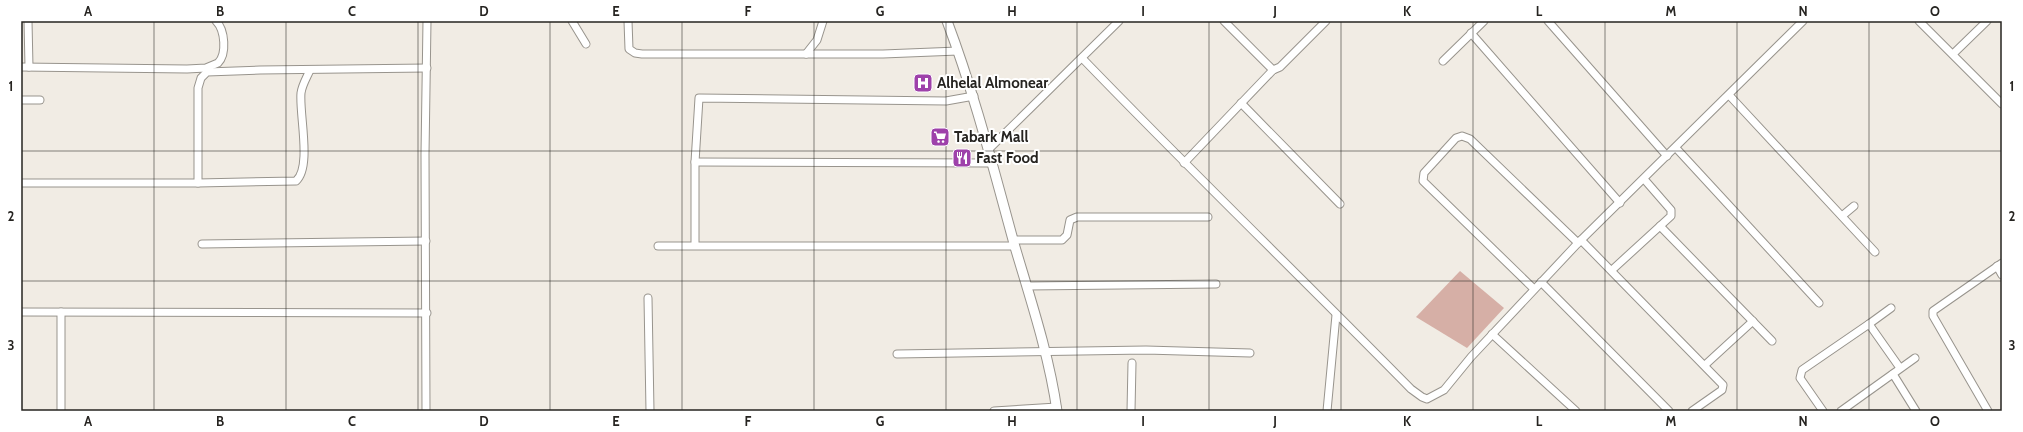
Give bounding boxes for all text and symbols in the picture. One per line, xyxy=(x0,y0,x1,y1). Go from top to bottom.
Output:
text: A xyxy=(84,3,93,19)
text: B xyxy=(216,3,224,19)
text: C xyxy=(348,3,356,19)
text: D xyxy=(479,3,489,19)
text: E xyxy=(612,3,620,19)
text: F xyxy=(745,3,752,19)
text: G xyxy=(876,3,885,19)
text: H xyxy=(1007,3,1017,19)
text: I xyxy=(1141,3,1145,19)
text: J xyxy=(1272,3,1277,19)
text: K xyxy=(1403,3,1412,19)
text: L xyxy=(1536,3,1543,19)
text: M xyxy=(1666,3,1677,19)
text: N xyxy=(1798,3,1808,19)
text: O xyxy=(1930,3,1940,19)
hospital icon: Alhelal Almonear xyxy=(912,72,934,94)
place label: Alhelal Almonear xyxy=(937,74,1048,92)
text: 1 xyxy=(9,78,13,94)
text: 1 xyxy=(2010,78,2014,94)
supermarket icon: Tabark Mall xyxy=(929,126,951,148)
place label: Tabark Mall xyxy=(954,128,1028,146)
restaurant icon: Fast Food xyxy=(951,147,973,169)
place label: Fast Food xyxy=(976,149,1039,167)
text: 2 xyxy=(8,208,15,224)
text: 2 xyxy=(2009,208,2016,224)
text: 3 xyxy=(7,337,15,353)
text: 3 xyxy=(2008,337,2016,353)
text: A xyxy=(84,413,93,429)
text: B xyxy=(216,413,224,429)
text: C xyxy=(348,413,356,429)
text: D xyxy=(479,413,489,429)
text: E xyxy=(612,413,620,429)
text: F xyxy=(745,413,752,429)
text: G xyxy=(876,413,885,429)
text: H xyxy=(1007,413,1017,429)
text: I xyxy=(1141,413,1145,429)
text: J xyxy=(1272,413,1277,429)
text: K xyxy=(1403,413,1412,429)
text: L xyxy=(1536,413,1543,429)
text: M xyxy=(1666,413,1677,429)
text: N xyxy=(1798,413,1808,429)
text: O xyxy=(1930,413,1940,429)

